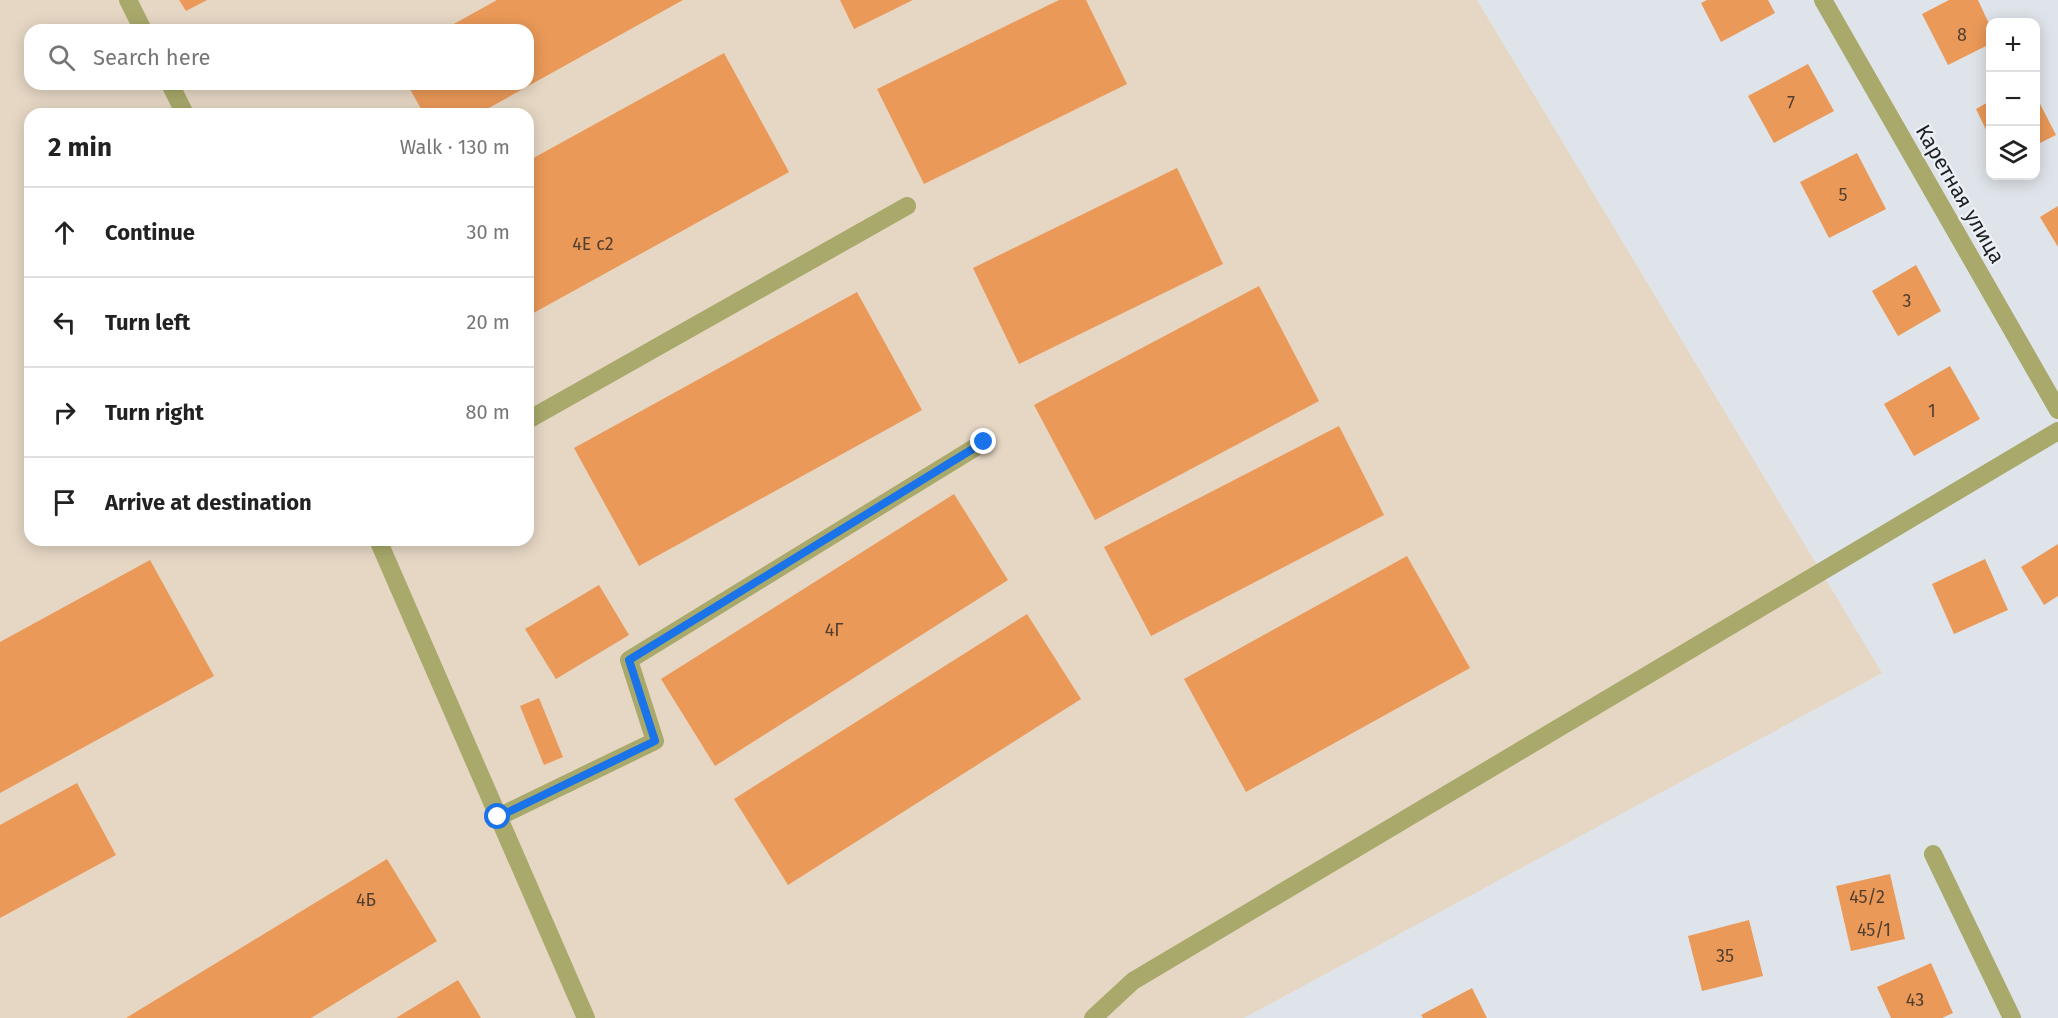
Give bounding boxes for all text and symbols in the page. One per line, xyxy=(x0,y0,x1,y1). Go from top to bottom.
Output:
map controls xyxy=(1986,18,2040,180)
button: + xyxy=(1986,18,2040,72)
search box xyxy=(24,24,534,90)
house number: 8 xyxy=(1957,24,1967,46)
icon: search xyxy=(45,41,78,74)
text: Search here xyxy=(93,44,211,71)
button: − xyxy=(1986,72,2040,126)
house number: 7 xyxy=(1787,92,1795,114)
street label: Каретная улица xyxy=(1910,120,2010,268)
button: layers xyxy=(1986,126,2040,180)
text: 2 min xyxy=(48,132,112,163)
text: Walk · 130 m xyxy=(400,135,510,159)
house number: 5 xyxy=(1838,184,1848,206)
icon: ahead xyxy=(48,216,81,249)
text: Continue xyxy=(105,219,195,246)
text: 30 m xyxy=(466,220,510,244)
house number: 4Е с2 xyxy=(572,233,614,255)
house number: 3 xyxy=(1903,290,1911,312)
icon: left xyxy=(48,306,81,339)
text: Turn left xyxy=(105,309,190,336)
text: 20 m xyxy=(467,310,510,334)
icon: right xyxy=(48,396,81,429)
text: Turn right xyxy=(105,399,204,426)
text: 80 m xyxy=(465,400,510,424)
house number: 1 xyxy=(1928,400,1936,422)
route end xyxy=(970,428,996,454)
icon: arrive xyxy=(48,486,81,519)
text: Arrive at destination xyxy=(105,489,312,516)
house number: 4Г xyxy=(825,619,843,641)
route start xyxy=(484,803,510,829)
house number: 45/2 xyxy=(1849,886,1885,908)
house number: 4Б xyxy=(356,889,376,911)
house number: 45/1 xyxy=(1857,919,1891,941)
house number: 35 xyxy=(1716,945,1734,967)
house number: 43 xyxy=(1906,989,1924,1011)

